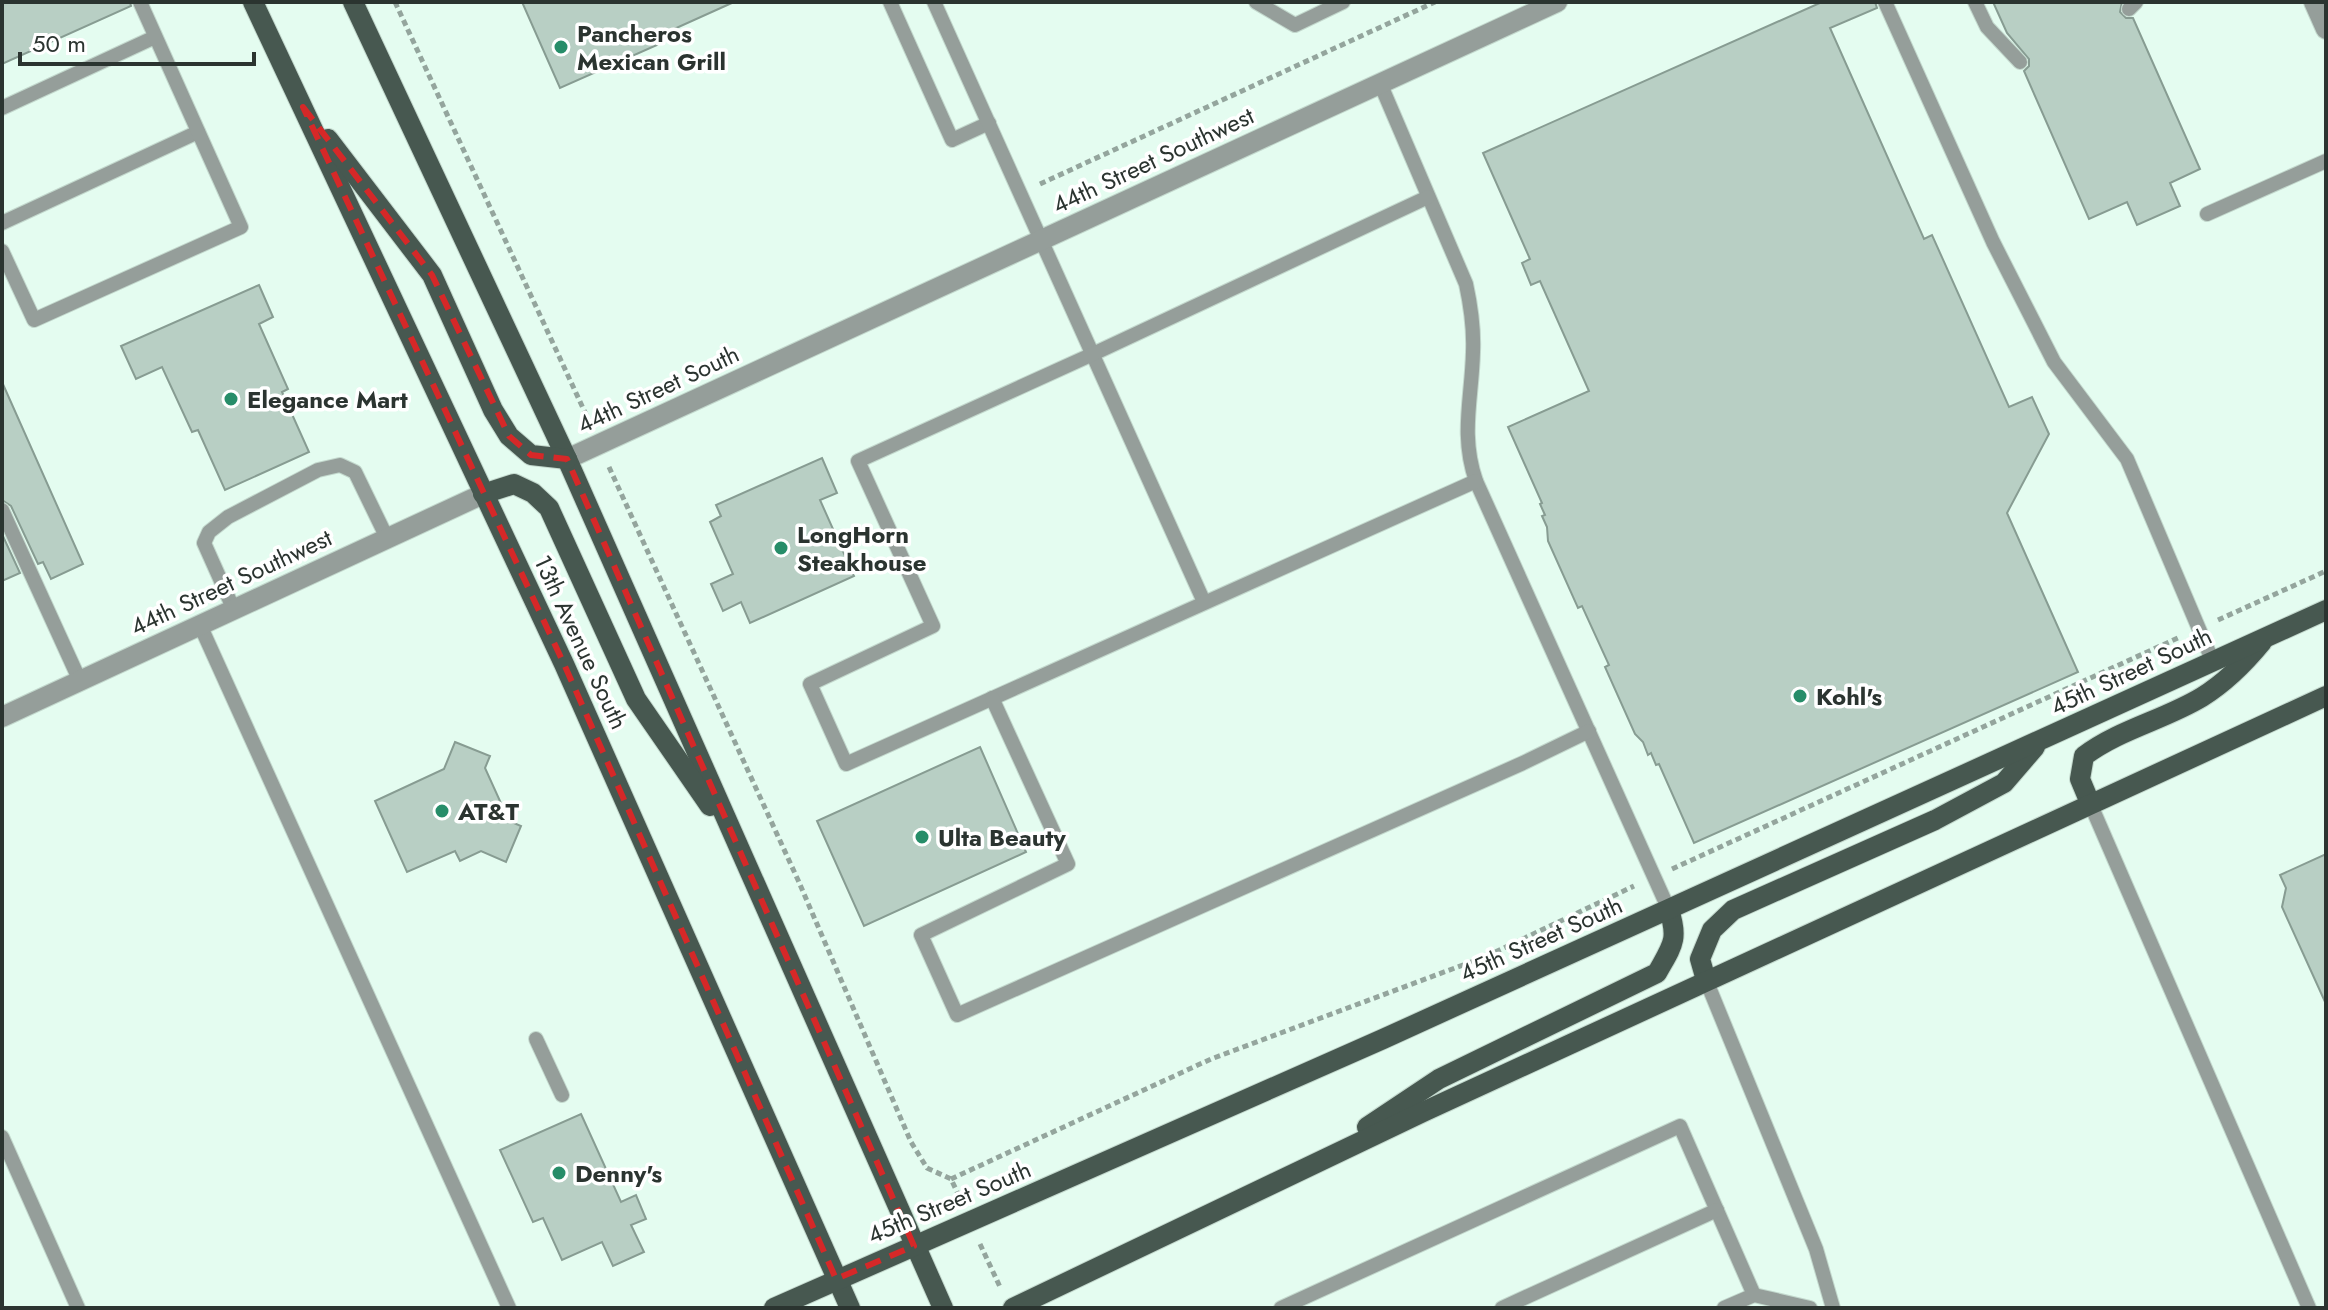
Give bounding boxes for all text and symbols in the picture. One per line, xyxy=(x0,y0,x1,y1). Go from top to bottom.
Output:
scale bar xyxy=(20,16,254,66)
place label: Pancheros Mexican Grill xyxy=(577,16,726,79)
text: 50 m xyxy=(32,26,86,61)
marker: Pancheros Mexican Grill xyxy=(552,38,570,56)
street label: 44th Street Southwest xyxy=(1046,98,1260,222)
street label: 44th Street South xyxy=(571,336,745,442)
place label: Elegance Mart xyxy=(247,382,408,417)
marker: Elegance Mart xyxy=(222,390,240,408)
place label: LongHorn Steakhouse xyxy=(797,517,926,580)
street label: 44th Street Southwest xyxy=(124,520,338,644)
marker: LongHorn Steakhouse xyxy=(772,539,790,557)
street label: 13th Avenue South xyxy=(525,549,637,735)
street label: 45th Street South xyxy=(2044,618,2218,724)
place label: Kohl's xyxy=(1816,679,1882,714)
marker: Kohl's xyxy=(1791,687,1809,705)
place label: AT&T xyxy=(457,794,519,829)
marker: AT&T xyxy=(433,802,451,820)
place label: Ulta Beauty xyxy=(938,820,1066,855)
marker: Ulta Beauty xyxy=(913,828,931,846)
street label: 45th Street South xyxy=(1454,887,1628,991)
street label: 45th Street South xyxy=(862,1152,1036,1252)
place label: Denny's xyxy=(575,1156,662,1191)
marker: Denny's xyxy=(550,1164,568,1182)

